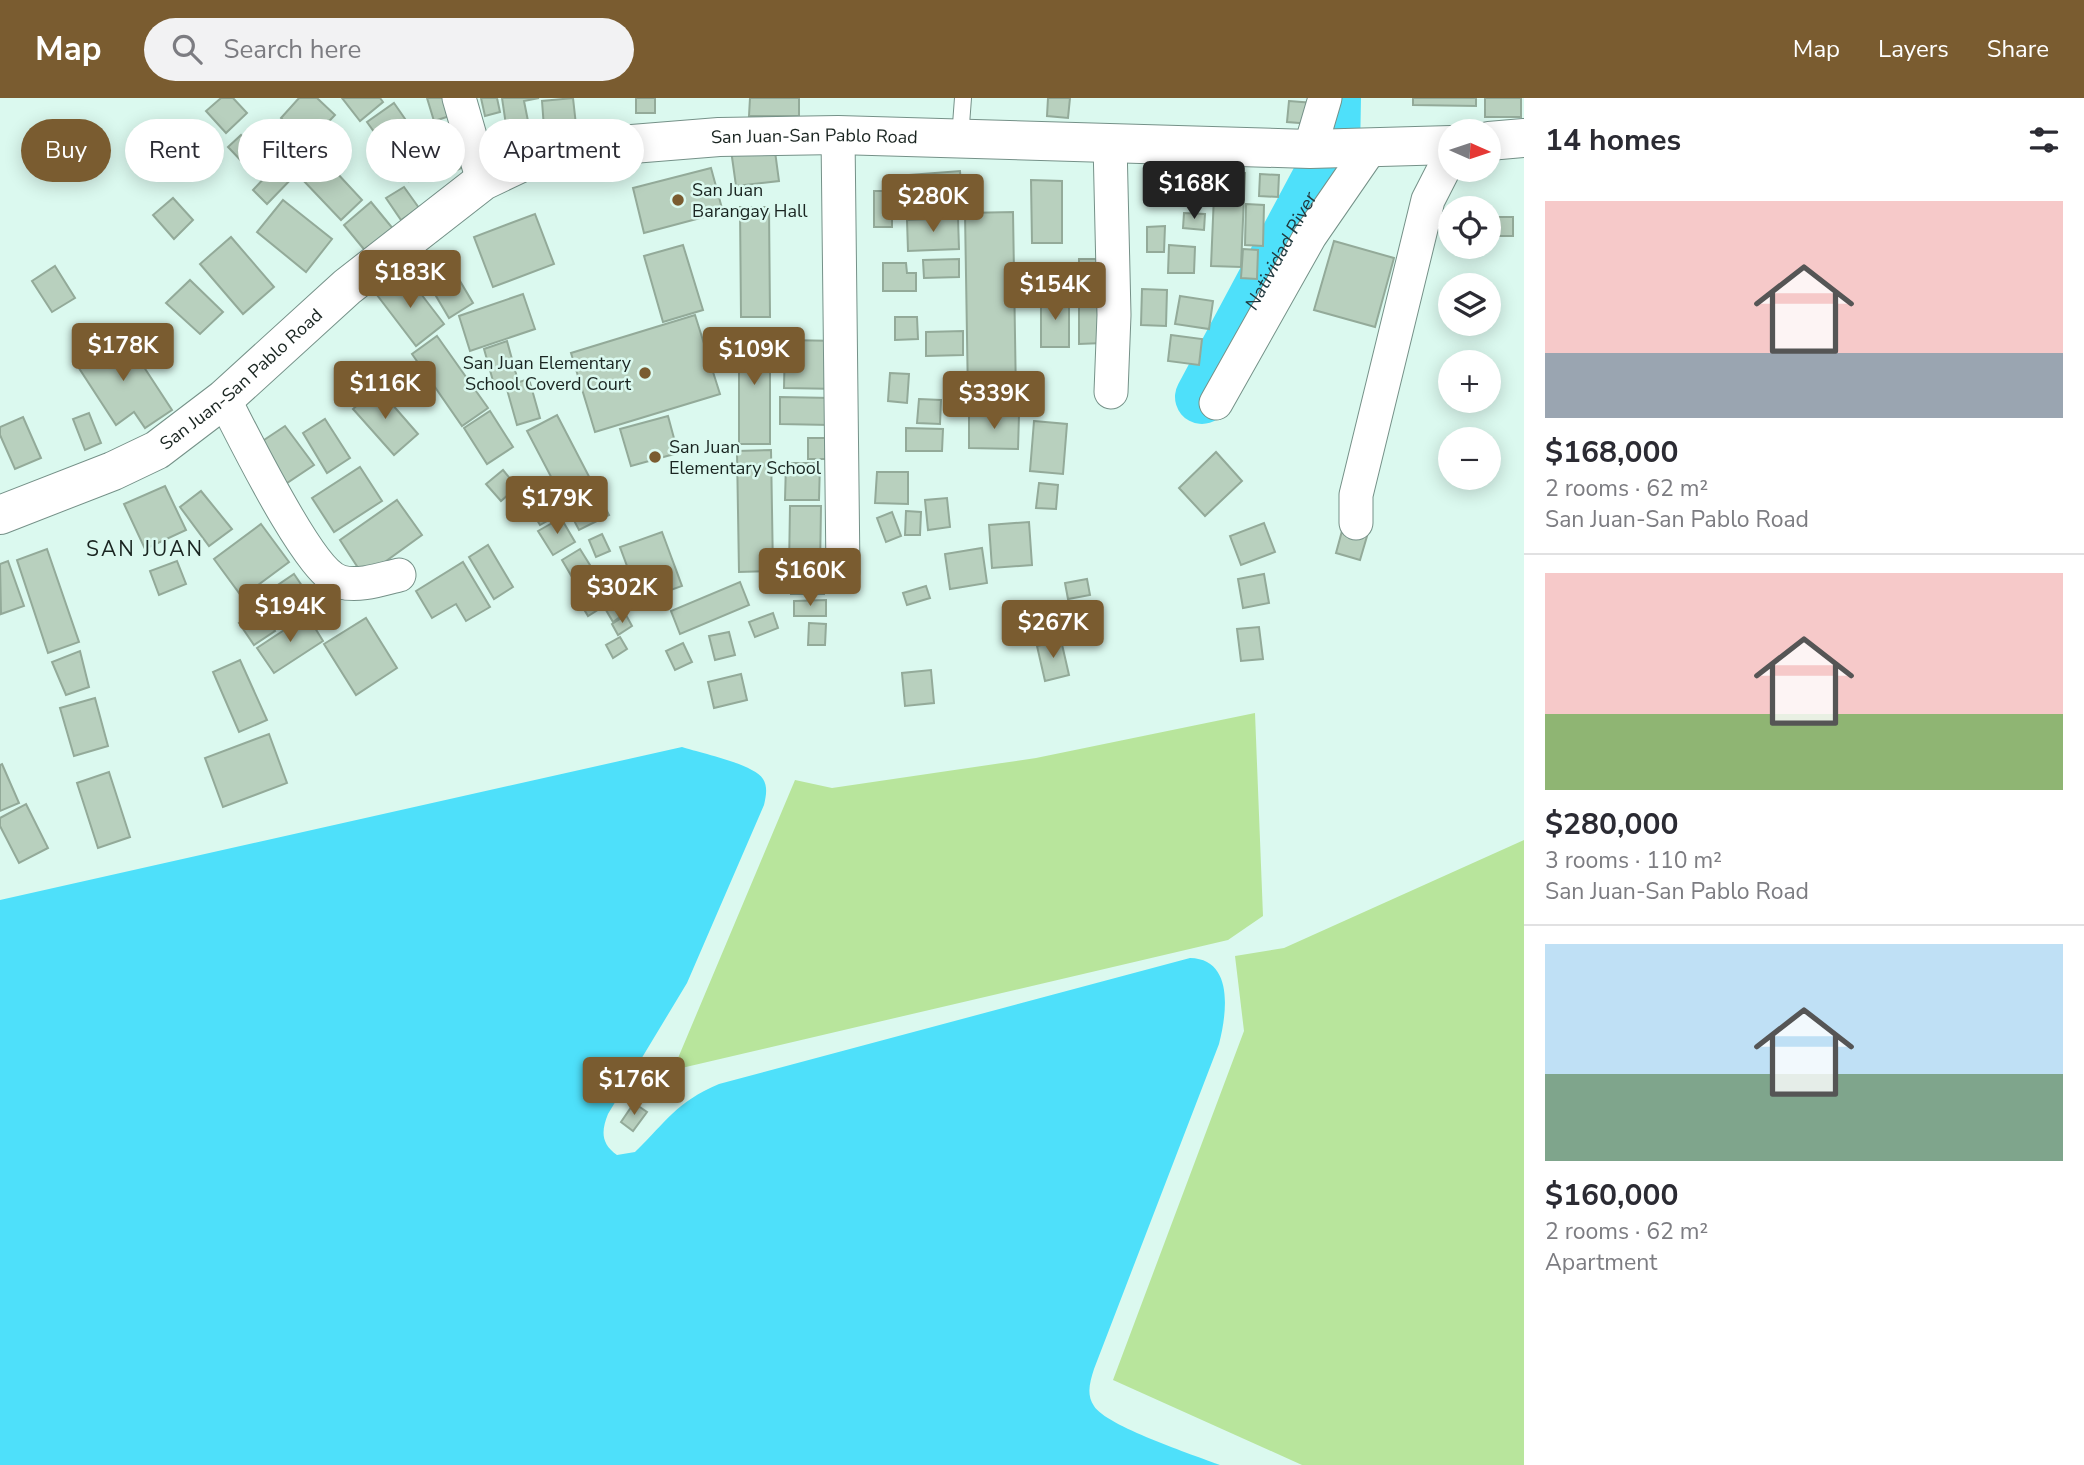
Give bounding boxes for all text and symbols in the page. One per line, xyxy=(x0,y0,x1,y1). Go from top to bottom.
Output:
search box xyxy=(144,18,634,81)
text: Map xyxy=(35,27,102,72)
icon: search xyxy=(168,30,206,68)
text: Search here xyxy=(224,32,361,67)
text: Map xyxy=(1793,33,1840,65)
text: Layers xyxy=(1878,33,1949,65)
text: Share xyxy=(1987,33,2049,65)
chip: Buy xyxy=(21,119,111,182)
chip: Rent xyxy=(125,119,224,182)
chip: Filters xyxy=(238,119,352,182)
chip: New xyxy=(366,119,465,182)
chip: Apartment xyxy=(479,119,644,182)
north arrow xyxy=(1438,119,1502,182)
map controls xyxy=(1438,119,1501,490)
text: 14 homes xyxy=(1545,120,1681,161)
icon: filters xyxy=(2025,121,2063,159)
street label: San Juan-San Pablo Road xyxy=(710,123,918,150)
pin: $168K xyxy=(1145,162,1243,221)
text: $168K xyxy=(1159,168,1229,199)
pin: $280K xyxy=(884,174,982,234)
place label: San Juan Barangay Hall xyxy=(692,178,808,223)
text: $280K xyxy=(898,181,968,212)
water label: Natividad River xyxy=(1239,186,1324,315)
marker: San Juan Barangay Hall xyxy=(670,192,686,208)
button: locate xyxy=(1438,196,1501,259)
icon: home xyxy=(1741,246,1867,372)
pin: $183K xyxy=(361,250,459,310)
text: $183K xyxy=(375,257,445,288)
pin: $154K xyxy=(1006,262,1104,322)
text: $154K xyxy=(1020,269,1090,300)
button: layers xyxy=(1438,273,1501,336)
street label: San Juan-San Pablo Road xyxy=(155,303,328,456)
pin: $178K xyxy=(74,324,172,383)
pin: $109K xyxy=(705,328,803,387)
text: $178K xyxy=(88,330,158,361)
text: $109K xyxy=(719,334,789,365)
button: + xyxy=(1438,350,1501,413)
place label: San Juan Elementary School Coverd Court xyxy=(463,351,632,396)
pin: $116K xyxy=(336,362,434,421)
marker: San Juan Elementary School Coverd Court xyxy=(637,365,653,381)
text: $116K xyxy=(350,368,420,399)
pin: $339K xyxy=(945,372,1043,431)
text: $339K xyxy=(959,378,1029,409)
button: − xyxy=(1438,427,1501,490)
text: $168,000 xyxy=(1545,432,1678,473)
place label: San Juan Elementary School xyxy=(669,435,822,480)
marker: San Juan Elementary School xyxy=(647,449,663,465)
text: 2 rooms · 62 m² xyxy=(1545,473,1708,504)
pin: $179K xyxy=(508,476,606,536)
text: $179K xyxy=(522,483,592,514)
text: San Juan-San Pablo Road xyxy=(1545,504,1809,535)
district label: SAN JUAN xyxy=(86,535,204,563)
pin: $160K xyxy=(761,548,859,608)
text: $160K xyxy=(775,555,845,586)
pin: $302K xyxy=(573,566,671,625)
text: $302K xyxy=(587,572,657,603)
pin: $194K xyxy=(241,584,339,644)
text: $194K xyxy=(255,591,325,622)
pin: $267K xyxy=(1004,601,1102,660)
text: $267K xyxy=(1018,607,1088,638)
icon: home xyxy=(1741,618,1867,744)
text: $280,000 xyxy=(1545,804,1678,845)
text: 3 rooms · 110 m² xyxy=(1545,845,1722,876)
text: San Juan-San Pablo Road xyxy=(1545,876,1809,907)
icon: home xyxy=(1741,989,1867,1115)
pin: $176K xyxy=(585,1058,683,1117)
text: $176K xyxy=(599,1064,669,1095)
text: $160,000 xyxy=(1545,1175,1678,1216)
text: 2 rooms · 62 m² xyxy=(1545,1216,1708,1247)
text: Apartment xyxy=(1545,1247,1657,1278)

